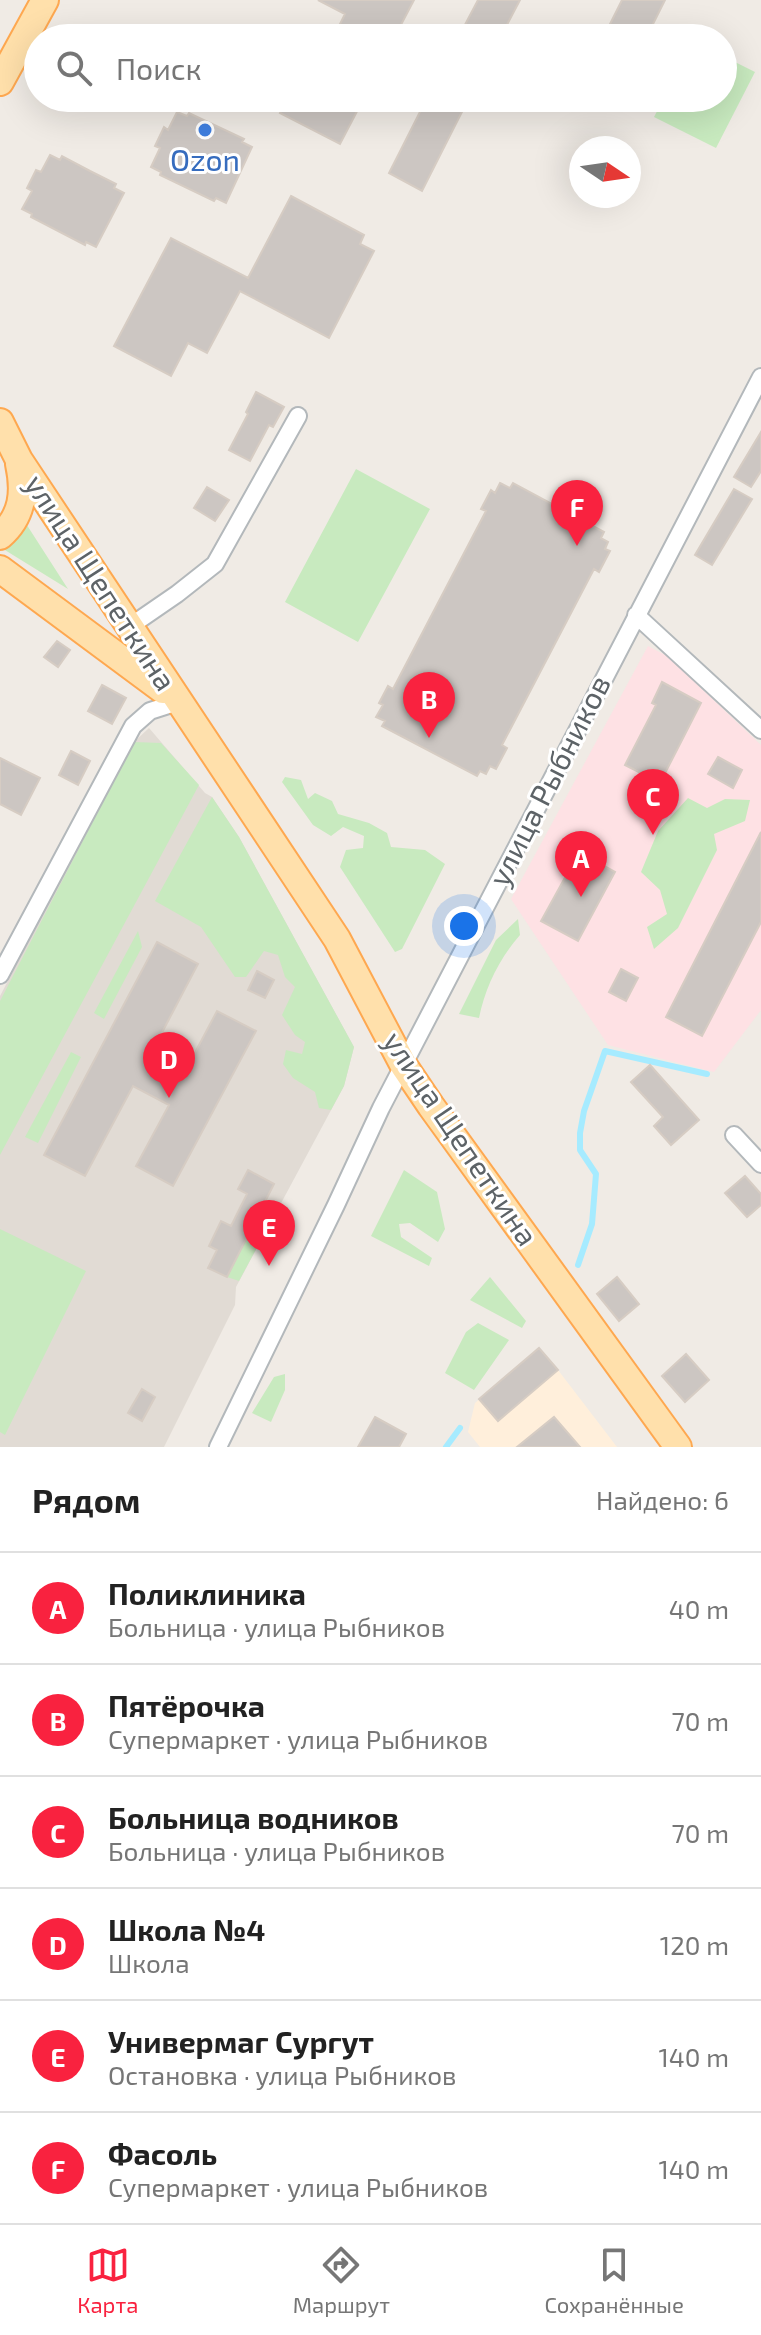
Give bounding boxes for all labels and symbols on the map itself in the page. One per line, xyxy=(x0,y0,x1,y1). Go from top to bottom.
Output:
marker: Ozon xyxy=(196,121,214,139)
north arrow xyxy=(569,136,641,208)
place label: Ozon xyxy=(170,141,240,177)
street label: улица Щепеткина xyxy=(18,467,185,697)
pin: F xyxy=(551,480,603,546)
street label: улица Рыбников xyxy=(480,669,618,892)
pin: B xyxy=(403,672,455,738)
pin: C xyxy=(627,769,679,835)
pin: A xyxy=(555,831,607,897)
your location xyxy=(444,906,484,946)
street label: улица Щепеткина xyxy=(376,1024,547,1252)
pin: D xyxy=(143,1032,195,1098)
pin: E xyxy=(243,1200,295,1266)

